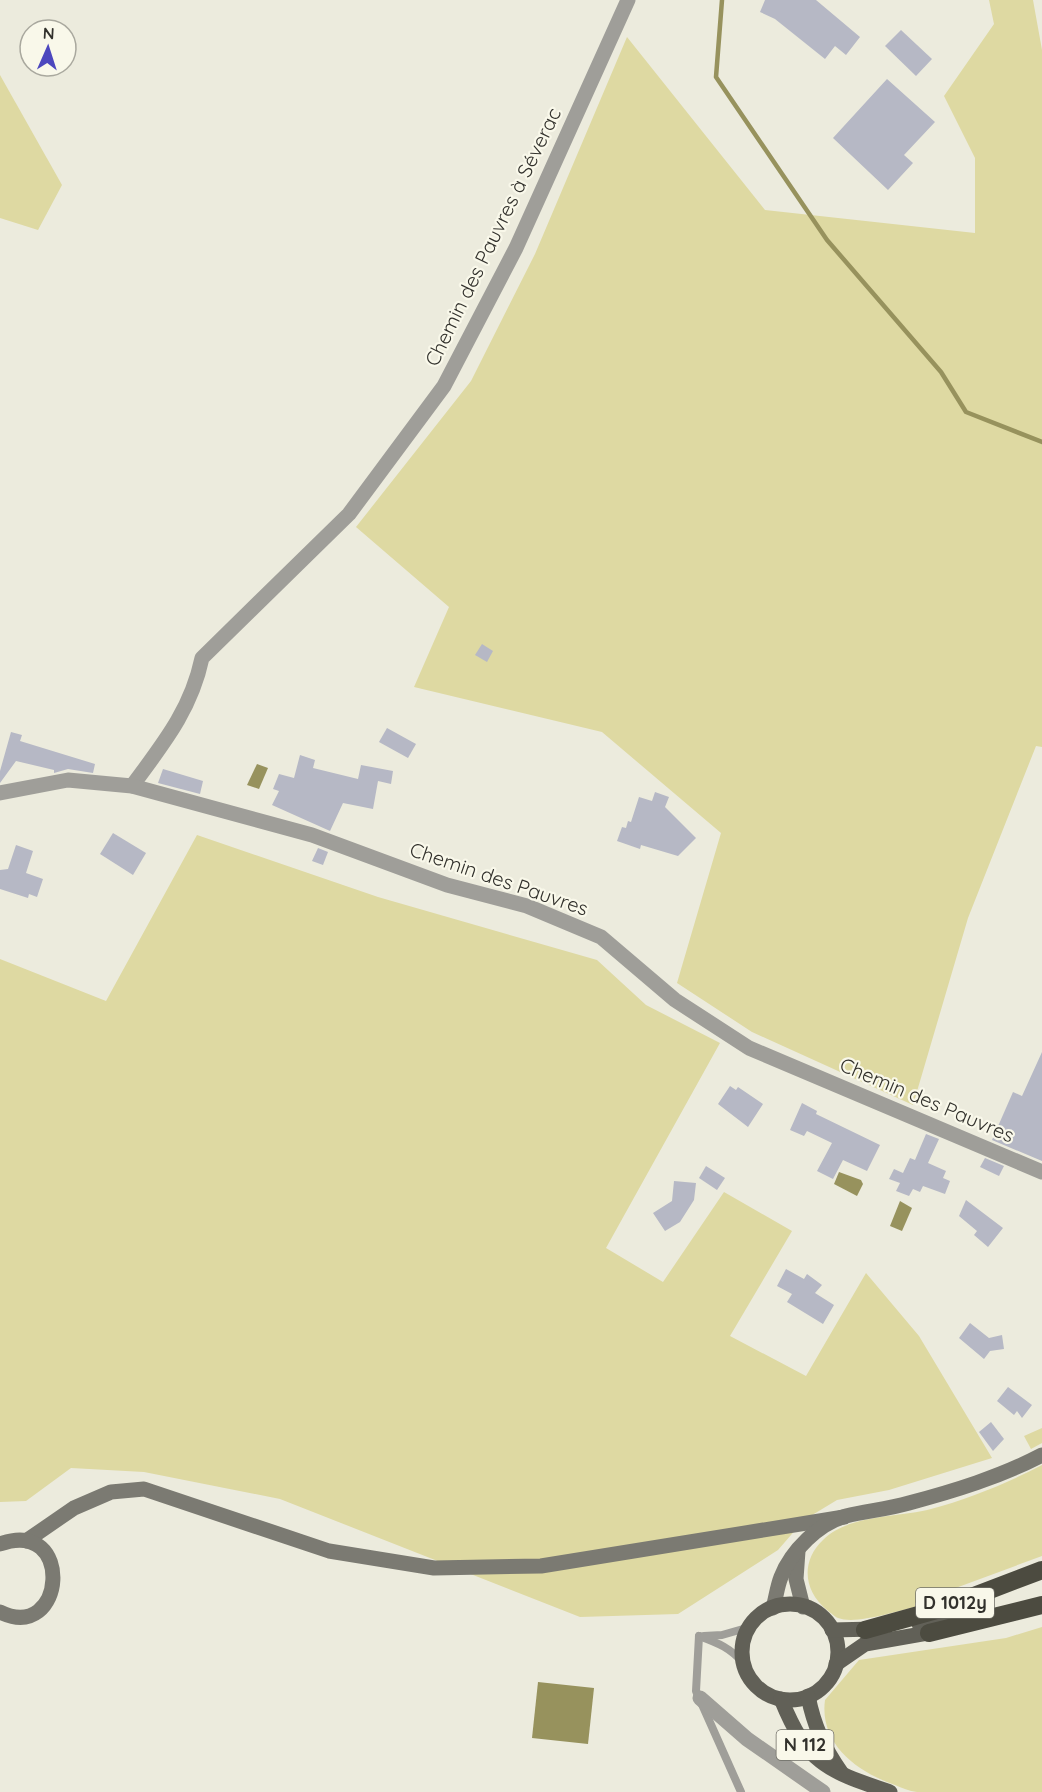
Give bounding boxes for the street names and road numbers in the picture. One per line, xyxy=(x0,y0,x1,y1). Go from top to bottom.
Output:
street label: Chemin des Pauvres à Séverac xyxy=(419,104,566,370)
street label: Chemin des Pauvres xyxy=(407,836,592,921)
street label: Chemin des Pauvres xyxy=(836,1051,1018,1148)
road number: D 1012y xyxy=(916,1588,994,1618)
road number: N 112 xyxy=(776,1730,834,1760)

